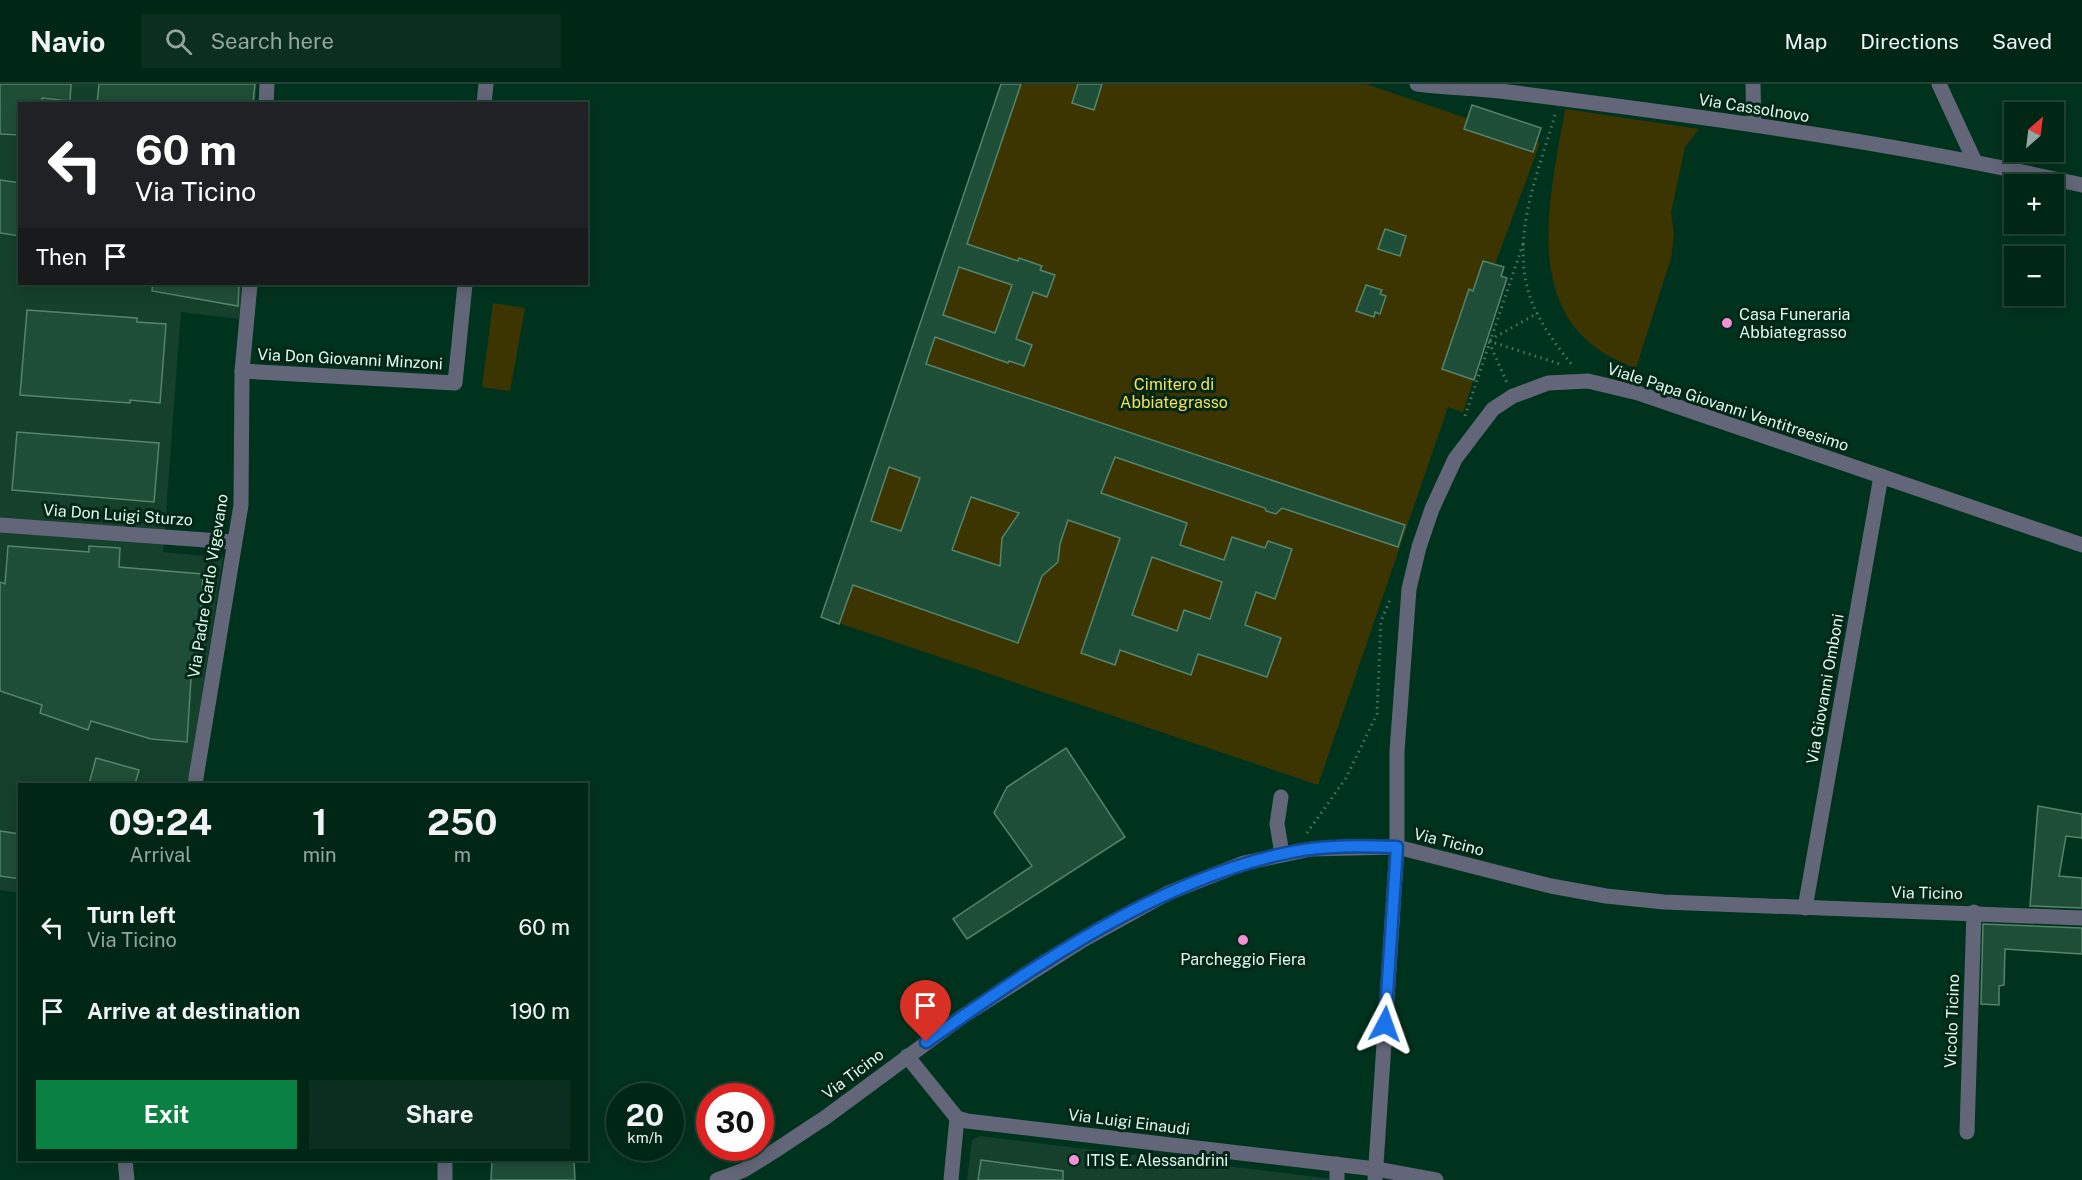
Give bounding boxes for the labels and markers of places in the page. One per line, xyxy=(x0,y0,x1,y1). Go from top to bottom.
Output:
place label: Casa Funeraria Abbiategrasso xyxy=(1739,305,1850,342)
marker: Casa Funeraria Abbiategrasso xyxy=(1720,316,1734,330)
marker: Parcheggio Fiera xyxy=(1236,933,1250,947)
place label: Parcheggio Fiera xyxy=(1180,950,1306,969)
pin xyxy=(900,980,951,1042)
place label: ITIS E. Alessandrini xyxy=(1086,1151,1228,1170)
marker: ITIS E. Alessandrini xyxy=(1067,1153,1081,1167)

